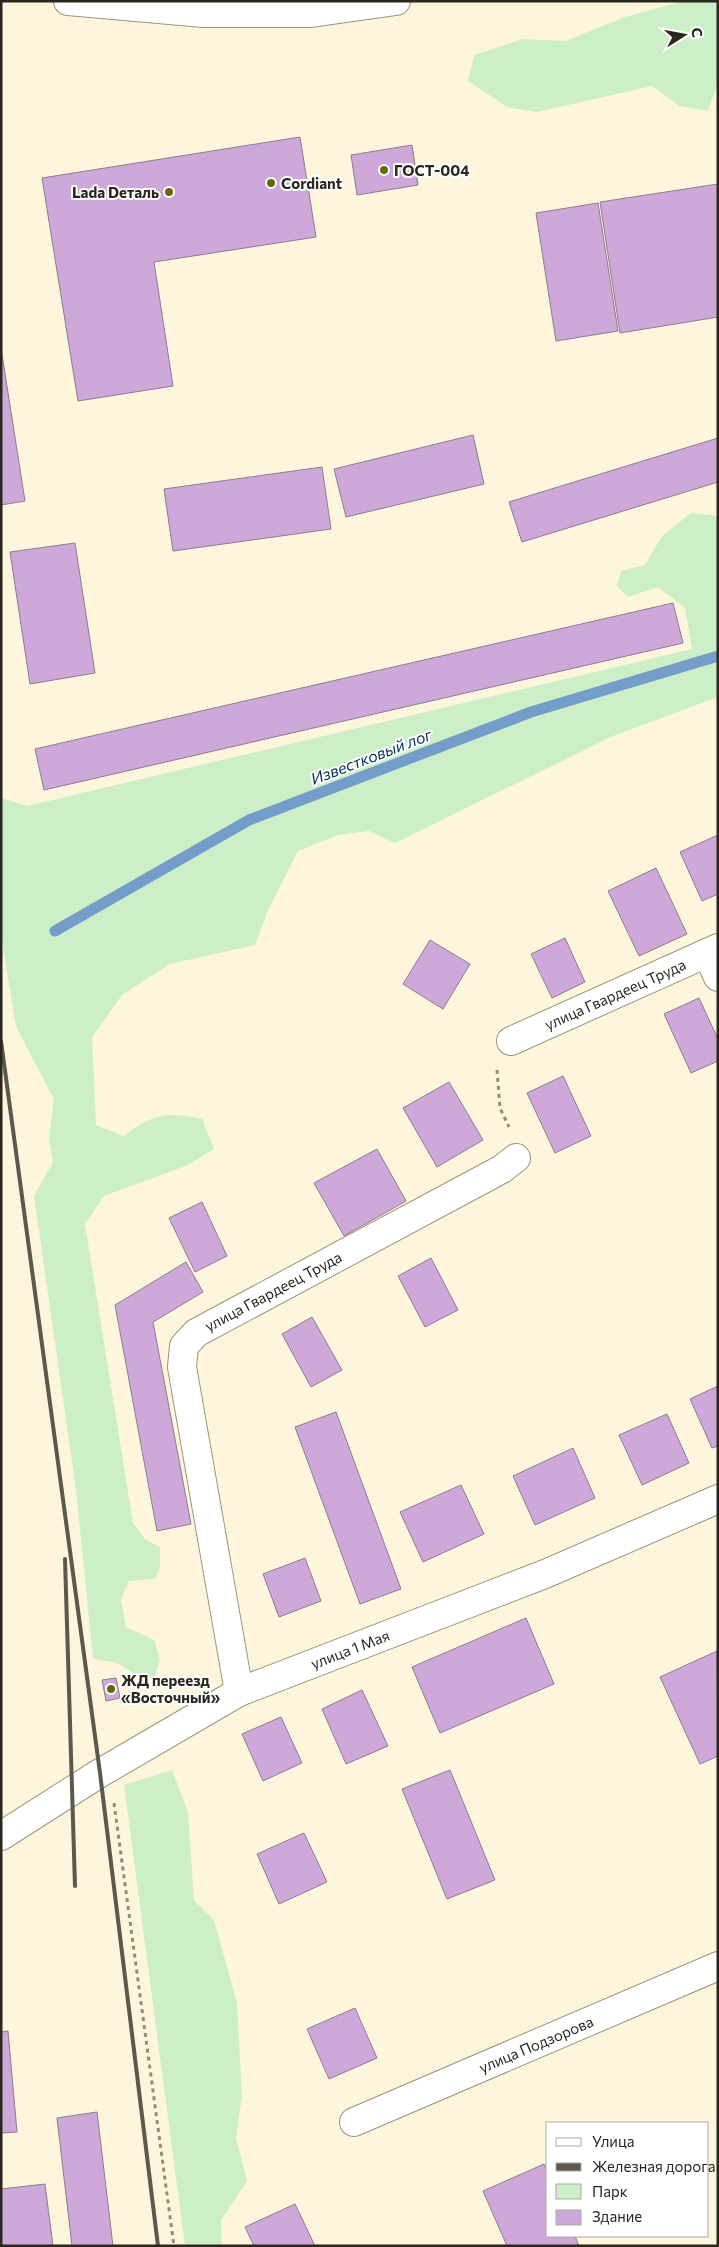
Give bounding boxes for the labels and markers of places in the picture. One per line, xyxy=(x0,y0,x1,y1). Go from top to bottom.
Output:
place label: ГОСТ-004 xyxy=(394,161,469,179)
marker: ГОСТ-004 xyxy=(378,164,390,176)
place label: Cordiant xyxy=(281,174,342,192)
marker: Cordiant xyxy=(265,177,277,189)
place label: Lada Dеталь xyxy=(72,183,159,201)
marker: Lada Dеталь xyxy=(163,186,175,198)
place label: ЖД переезд «Восточный» xyxy=(121,1671,220,1706)
marker: ЖД переезд «Восточный» xyxy=(105,1683,117,1695)

